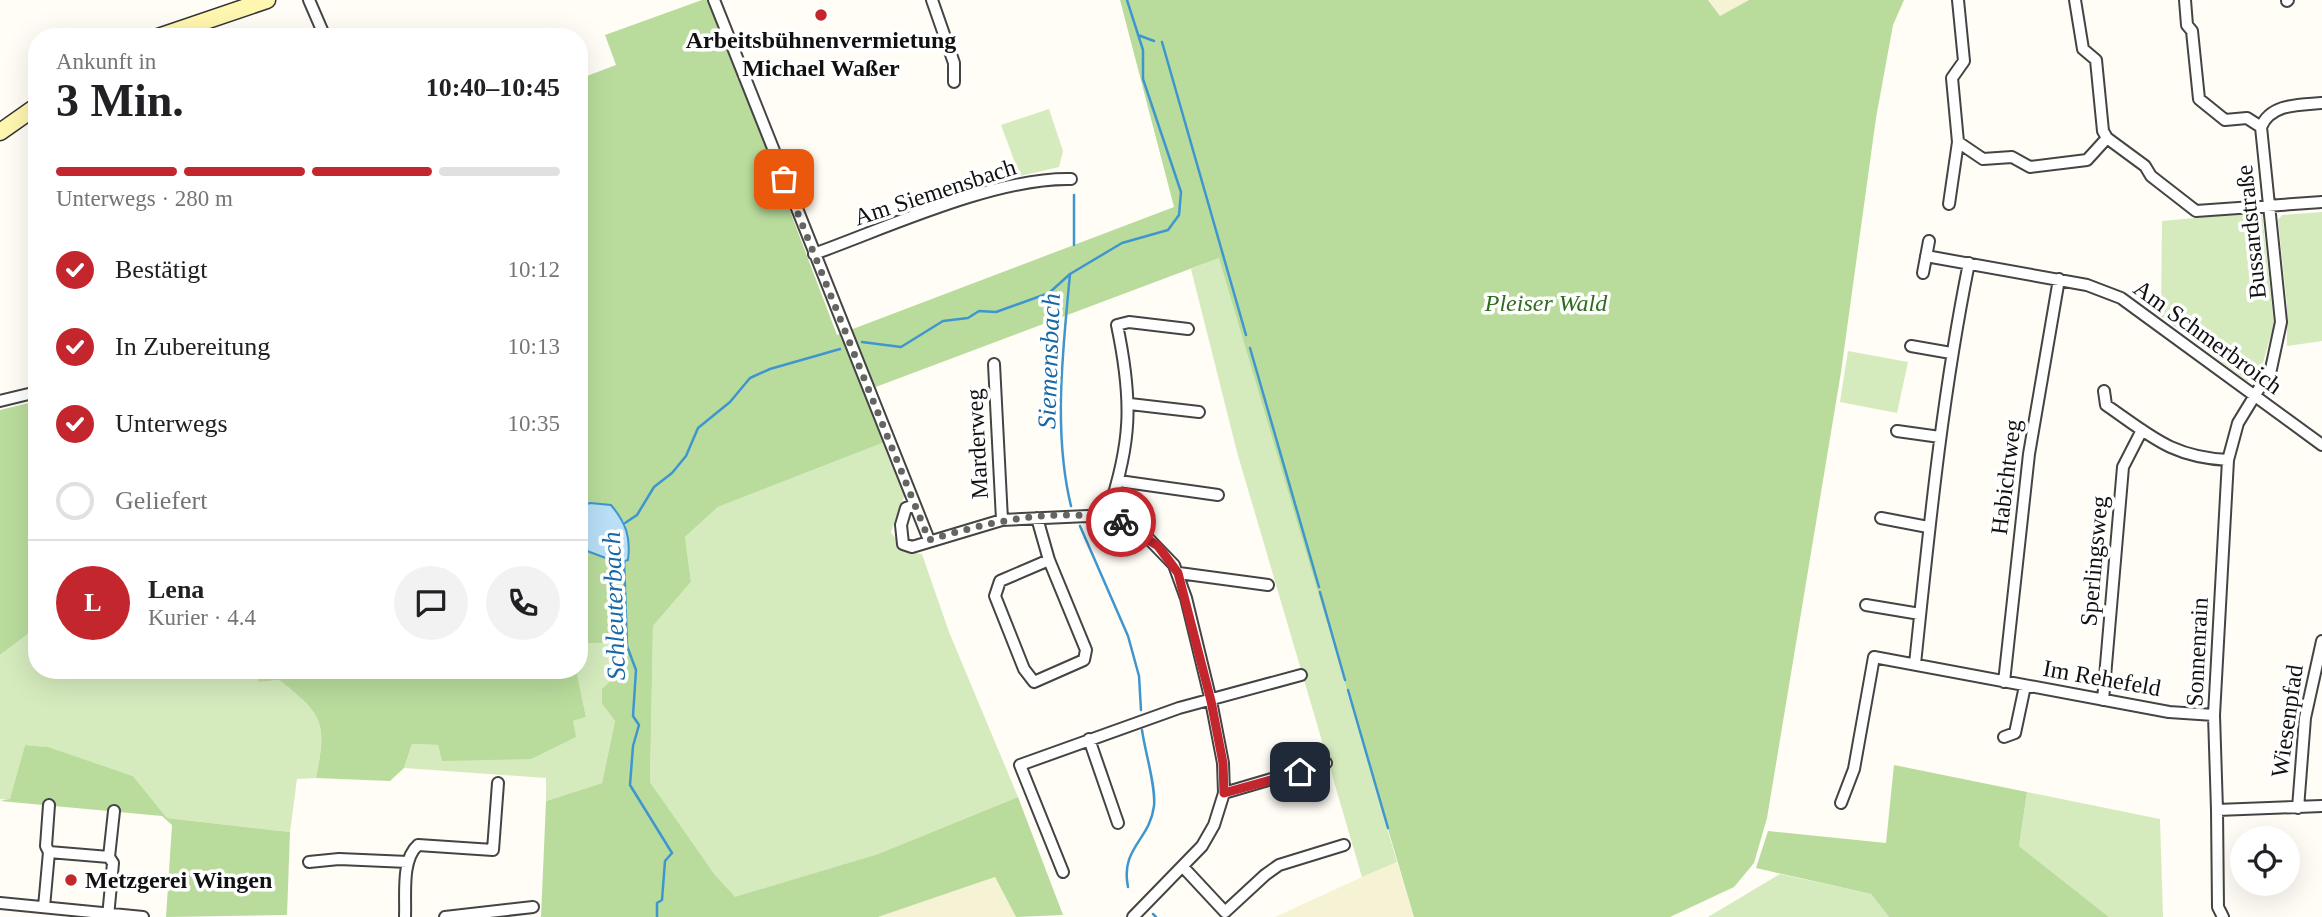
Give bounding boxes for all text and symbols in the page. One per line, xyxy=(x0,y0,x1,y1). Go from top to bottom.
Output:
marker: Arbeitsbühnenvermietung Michael Waßer xyxy=(813,7,829,23)
place label: Arbeitsbühnenvermietung Michael Waßer xyxy=(686,27,956,81)
text: Ankunft in xyxy=(56,49,156,74)
text: 10:40–10:45 xyxy=(426,73,560,102)
text: 3 Min. xyxy=(56,75,184,126)
pin xyxy=(754,149,814,209)
street label: Am Siemensbach xyxy=(851,154,1019,230)
icon: bag xyxy=(765,160,803,198)
street label: Bussardstraße xyxy=(2231,164,2271,300)
text: Unterwegs · 280 m xyxy=(56,186,233,211)
icon: check xyxy=(56,251,94,289)
text: Bestätigt xyxy=(115,255,207,284)
text: 10:12 xyxy=(508,257,560,282)
street label: Am Schmerbroich xyxy=(2129,275,2287,399)
park label: Pleiser Wald xyxy=(1484,290,1608,316)
water label: Siemensbach xyxy=(1032,293,1066,429)
icon: check xyxy=(56,328,94,366)
text: In Zubereitung xyxy=(115,332,270,361)
text: 10:13 xyxy=(508,334,560,359)
street label: Marderweg xyxy=(961,388,993,500)
icon: check xyxy=(56,405,94,443)
text: Unterwegs xyxy=(115,409,228,438)
text: 10:35 xyxy=(508,411,560,436)
street label: Habichtweg xyxy=(1986,418,2026,536)
text: Geliefert xyxy=(115,486,207,515)
courier xyxy=(1086,487,1156,557)
street label: Sperlingsweg xyxy=(2075,495,2113,627)
icon: bike xyxy=(1102,503,1140,541)
water label: Schleuterbach xyxy=(597,531,631,681)
button: chat xyxy=(394,566,468,640)
button: phone xyxy=(486,566,560,640)
text: Lena xyxy=(148,575,204,604)
text: L xyxy=(84,588,102,617)
street label: Sonnenrain xyxy=(2181,597,2213,707)
text: Kurier · 4.4 xyxy=(148,605,256,630)
street label: Im Rehefeld xyxy=(2041,655,2163,701)
street label: Wiesenpfad xyxy=(2266,663,2308,779)
pin xyxy=(1270,742,1330,802)
icon: home xyxy=(1281,753,1319,791)
map controls xyxy=(2230,826,2300,896)
button: locate xyxy=(2230,826,2300,896)
place label: Metzgerei Wingen xyxy=(85,867,272,893)
marker: Metzgerei Wingen xyxy=(63,872,79,888)

